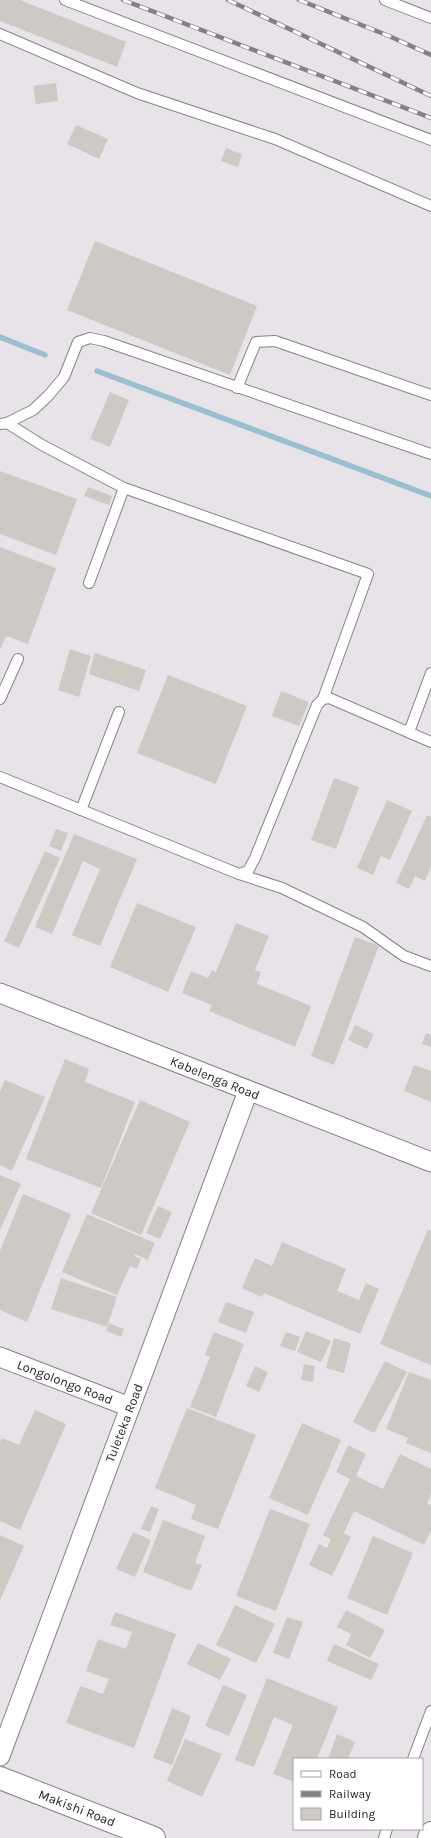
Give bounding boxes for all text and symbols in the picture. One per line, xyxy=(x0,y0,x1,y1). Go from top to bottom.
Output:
street label: Kabelenga Road xyxy=(168,1053,262,1103)
street label: Longolongo Road xyxy=(15,1357,115,1407)
street label: Tuleteka Road xyxy=(102,1382,146,1464)
legend xyxy=(293,1758,423,1830)
text: Road xyxy=(329,1767,357,1781)
street label: Makishi Road xyxy=(37,1786,117,1830)
text: Railway xyxy=(329,1787,371,1801)
text: Building xyxy=(329,1807,376,1821)

